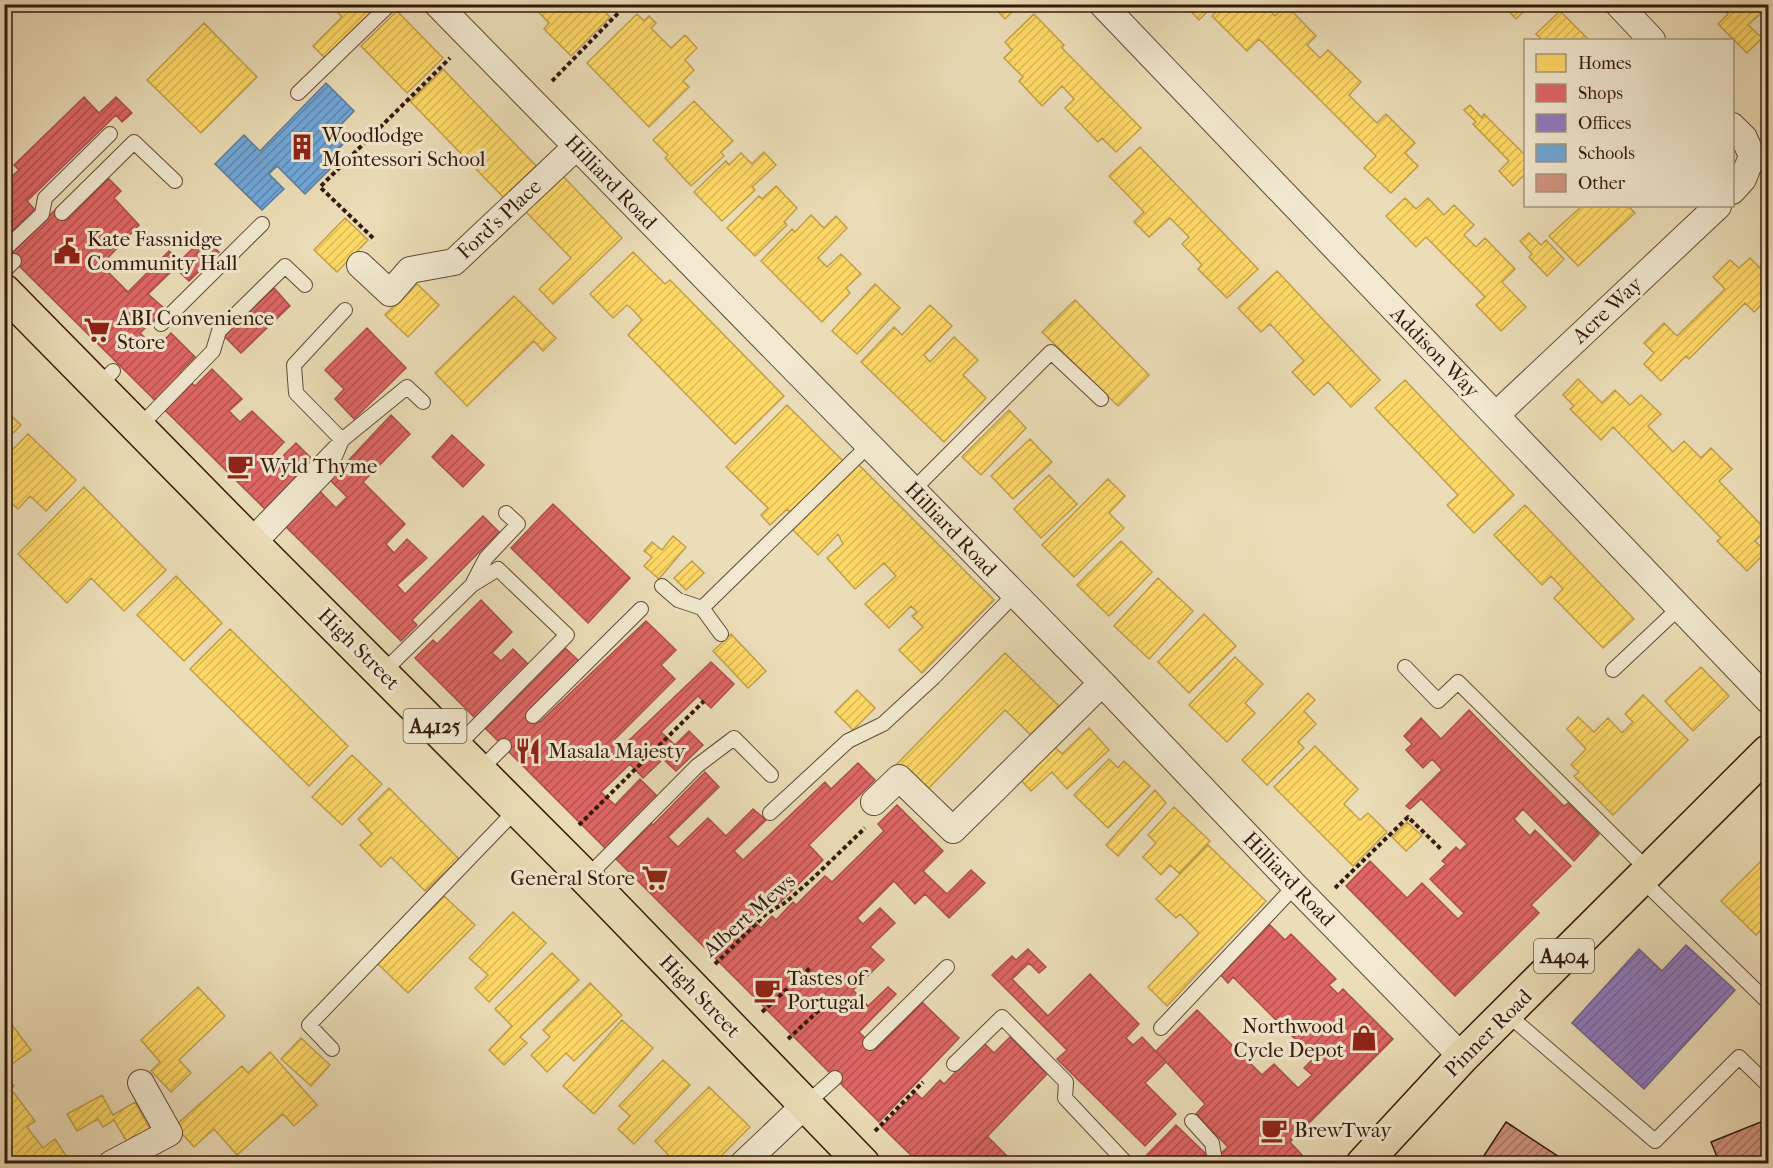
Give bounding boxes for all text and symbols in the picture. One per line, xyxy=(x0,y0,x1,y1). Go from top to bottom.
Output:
legend xyxy=(1524,39,1734,207)
text: Homes xyxy=(1578,53,1632,74)
text: Shops xyxy=(1578,83,1623,104)
text: Offices xyxy=(1578,113,1632,134)
place label: Woodlodge Montessori School xyxy=(321,123,486,171)
street label: Hilliard Road xyxy=(560,130,662,235)
building icon: Woodlodge Montessori School xyxy=(287,132,317,162)
text: Schools xyxy=(1578,143,1635,164)
text: Other xyxy=(1578,173,1626,194)
street label: Ford's Place xyxy=(452,174,546,264)
place label: Kate Fassnidge Community Hall xyxy=(87,227,238,275)
public building icon: Kate Fassnidge Community Hall xyxy=(52,236,82,266)
street label: Acre Way xyxy=(1567,271,1647,349)
street label: Addison Way xyxy=(1385,301,1485,403)
place label: ABI Convenience Store xyxy=(116,306,274,354)
supermarket icon: ABI Convenience Store xyxy=(82,315,112,345)
cafe icon: Wyld Thyme xyxy=(225,451,255,481)
place label: Wyld Thyme xyxy=(259,454,377,478)
street label: Hilliard Road xyxy=(900,477,1002,582)
street label: High Street xyxy=(313,603,405,695)
road number: A4125 xyxy=(404,709,466,743)
restaurant icon: Masala Majesty xyxy=(513,736,543,766)
place label: Masala Majesty xyxy=(548,739,686,763)
street label: Hilliard Road xyxy=(1238,827,1340,932)
supermarket icon: General Store xyxy=(640,863,670,893)
place label: General Store xyxy=(510,866,635,890)
street label: Albert Mews xyxy=(697,868,800,962)
road number: A404 xyxy=(1534,939,1594,973)
street label: High Street xyxy=(655,950,746,1043)
place label: Tastes of Portugal xyxy=(787,966,868,1014)
cafe icon: Tastes of Portugal xyxy=(752,975,782,1005)
street label: Pinner Road xyxy=(1439,984,1537,1082)
place label: Northwood Cycle Depot xyxy=(1233,1014,1345,1062)
shop icon: Northwood Cycle Depot xyxy=(1349,1023,1379,1053)
cafe icon: BrewTway xyxy=(1259,1115,1289,1145)
place label: BrewTway xyxy=(1294,1118,1392,1142)

